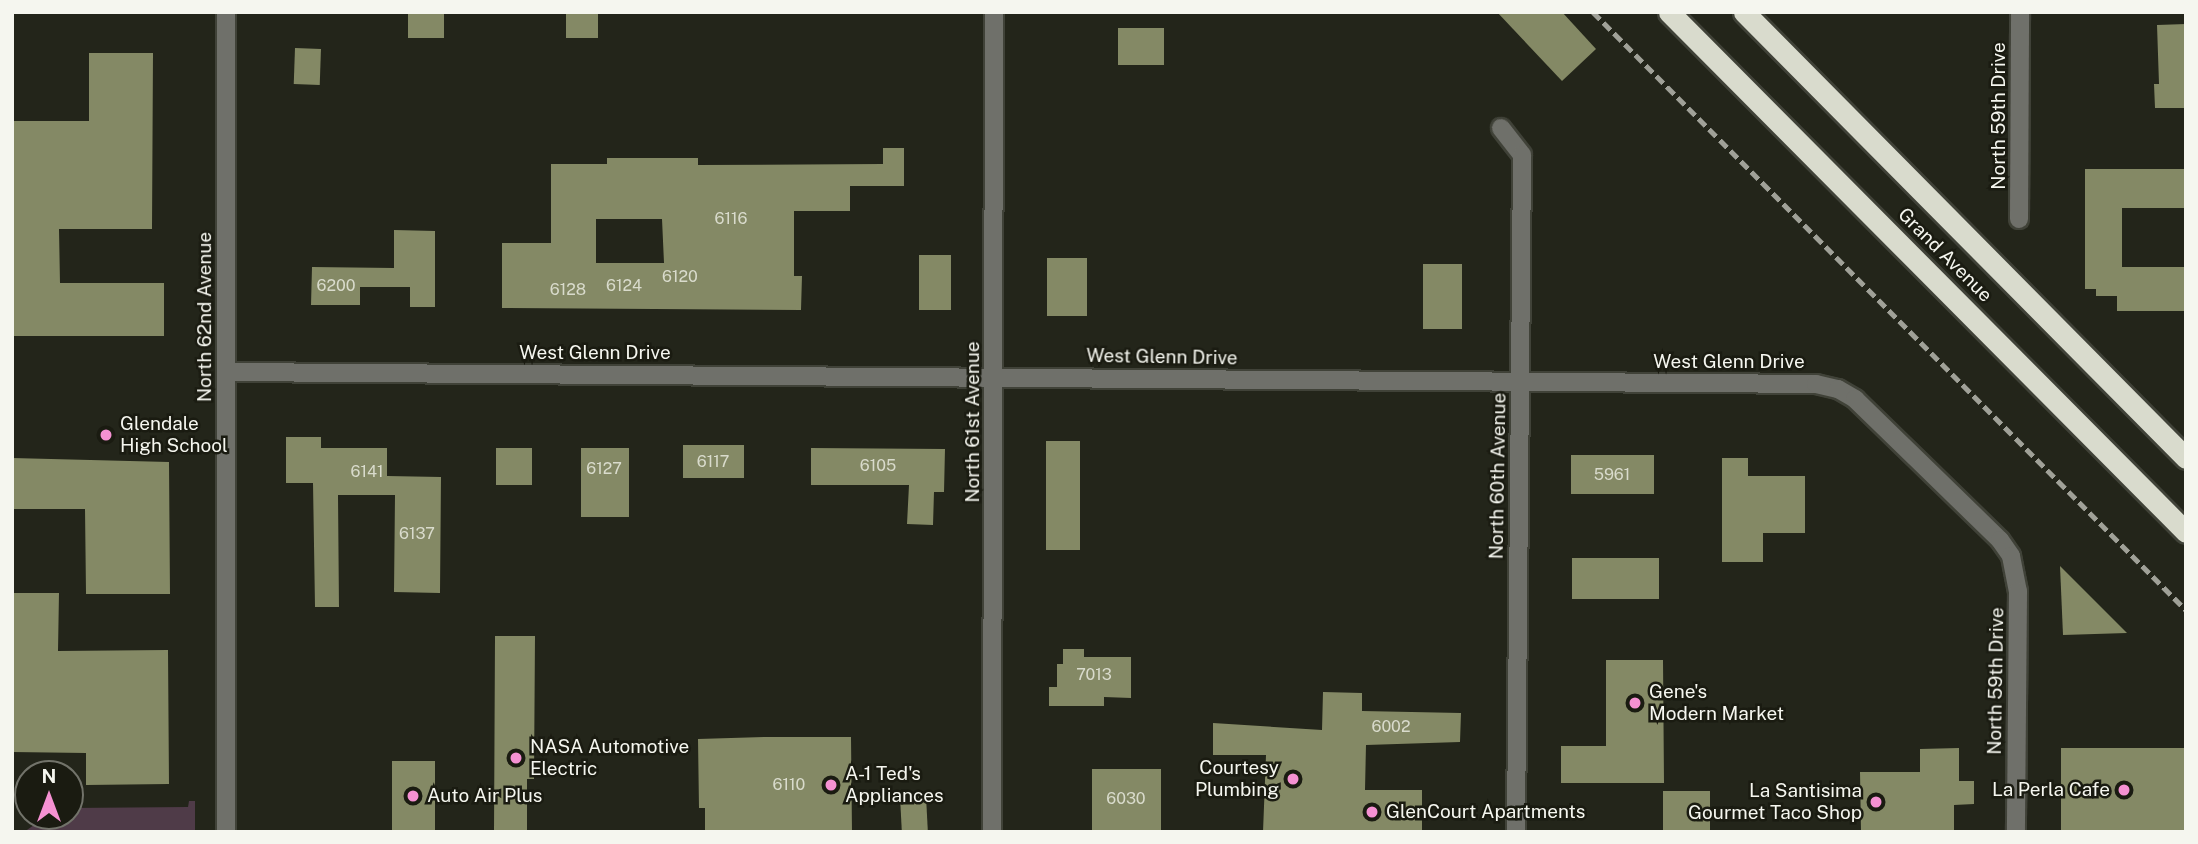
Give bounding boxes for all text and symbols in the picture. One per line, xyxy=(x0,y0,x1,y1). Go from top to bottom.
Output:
street label: North 59th Drive xyxy=(1988,42,2010,190)
street label: Grand Avenue xyxy=(1893,203,1997,307)
house number: 6116 xyxy=(715,209,747,229)
street label: North 62nd Avenue xyxy=(194,232,216,402)
house number: 6120 xyxy=(662,267,698,287)
house number: 6200 xyxy=(317,276,355,296)
house number: 6124 xyxy=(606,276,642,296)
house number: 6128 xyxy=(550,280,586,300)
street label: North 61st Avenue xyxy=(962,341,984,503)
street label: West Glenn Drive xyxy=(519,342,671,364)
street label: West Glenn Drive xyxy=(1086,344,1238,370)
street label: West Glenn Drive xyxy=(1653,351,1805,373)
street label: North 60th Avenue xyxy=(1485,393,1511,559)
place label: Glendale High School xyxy=(120,413,228,457)
marker: Glendale High School xyxy=(98,427,114,443)
house number: 6117 xyxy=(697,452,729,472)
house number: 6105 xyxy=(860,456,896,476)
house number: 6127 xyxy=(586,459,622,479)
house number: 6141 xyxy=(350,462,384,482)
house number: 5961 xyxy=(1594,465,1630,485)
house number: 6137 xyxy=(399,524,435,544)
street label: North 59th Drive xyxy=(1983,607,2009,755)
house number: 7013 xyxy=(1076,665,1112,685)
place label: Gene's Modern Market xyxy=(1649,681,1784,725)
marker: Gene's Modern Market xyxy=(1627,695,1643,711)
house number: 6002 xyxy=(1372,717,1410,737)
place label: NASA Automotive Electric xyxy=(530,736,689,780)
marker: NASA Automotive Electric xyxy=(508,750,524,766)
place label: Courtesy Plumbing xyxy=(1195,757,1279,801)
north arrow xyxy=(14,760,84,830)
place label: A-1 Ted's Appliances xyxy=(845,763,944,807)
text: N xyxy=(42,765,56,787)
marker: Courtesy Plumbing xyxy=(1285,771,1301,787)
house number: 6110 xyxy=(773,775,805,795)
marker: A-1 Ted's Appliances xyxy=(823,777,839,793)
place label: La Perla Cafe xyxy=(1992,779,2110,801)
place label: La Santisima Gourmet Taco Shop xyxy=(1688,780,1862,824)
marker: La Perla Cafe xyxy=(2116,782,2132,798)
place label: Auto Air Plus xyxy=(427,785,542,807)
marker: Auto Air Plus xyxy=(405,788,421,804)
house number: 6030 xyxy=(1106,789,1146,809)
marker: La Santisima Gourmet Taco Shop xyxy=(1868,794,1884,810)
place label: GlenCourt Apartments xyxy=(1386,801,1585,823)
marker: GlenCourt Apartments xyxy=(1364,804,1380,820)

